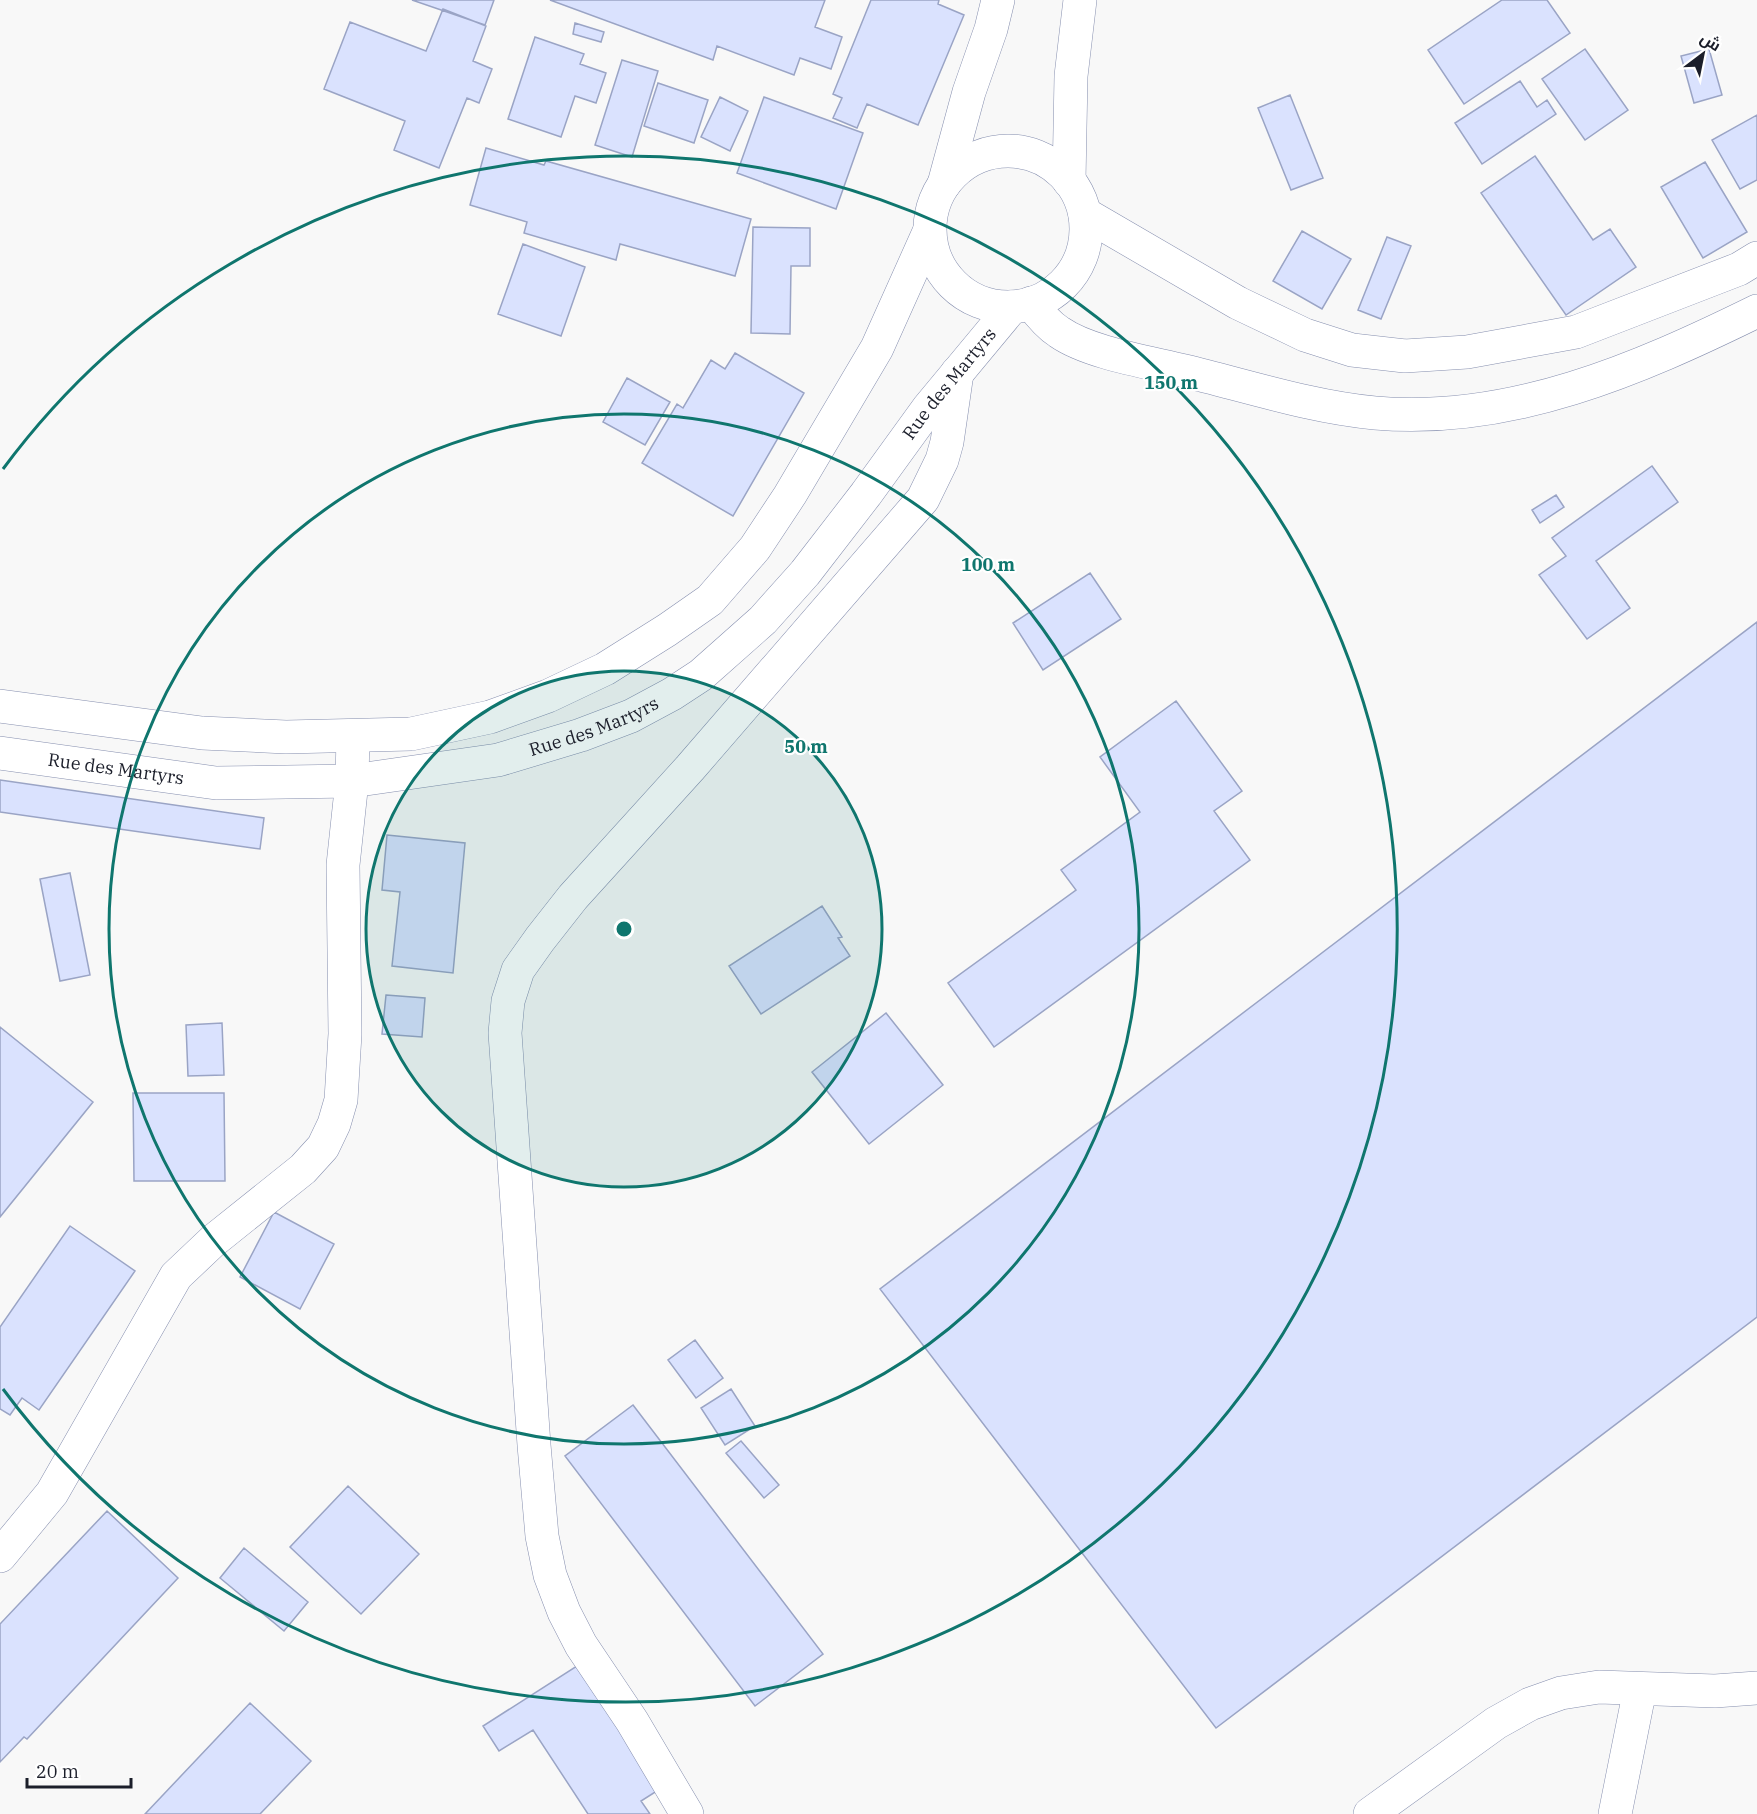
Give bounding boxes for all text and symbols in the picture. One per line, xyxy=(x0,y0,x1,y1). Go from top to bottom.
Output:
north arrow xyxy=(1673,24,1733,84)
text: ش xyxy=(1697,27,1725,55)
street label: Rue des Martyrs xyxy=(897,323,1001,444)
text: 150 m xyxy=(1144,371,1199,394)
text: 100 m xyxy=(961,553,1016,576)
street label: Rue des Martyrs xyxy=(526,691,662,761)
text: 50 m xyxy=(784,735,828,758)
street label: Rue des Martyrs xyxy=(46,748,185,789)
centre of rings xyxy=(614,919,634,939)
scale bar xyxy=(27,1751,130,1789)
text: 20 m xyxy=(36,1760,79,1783)

